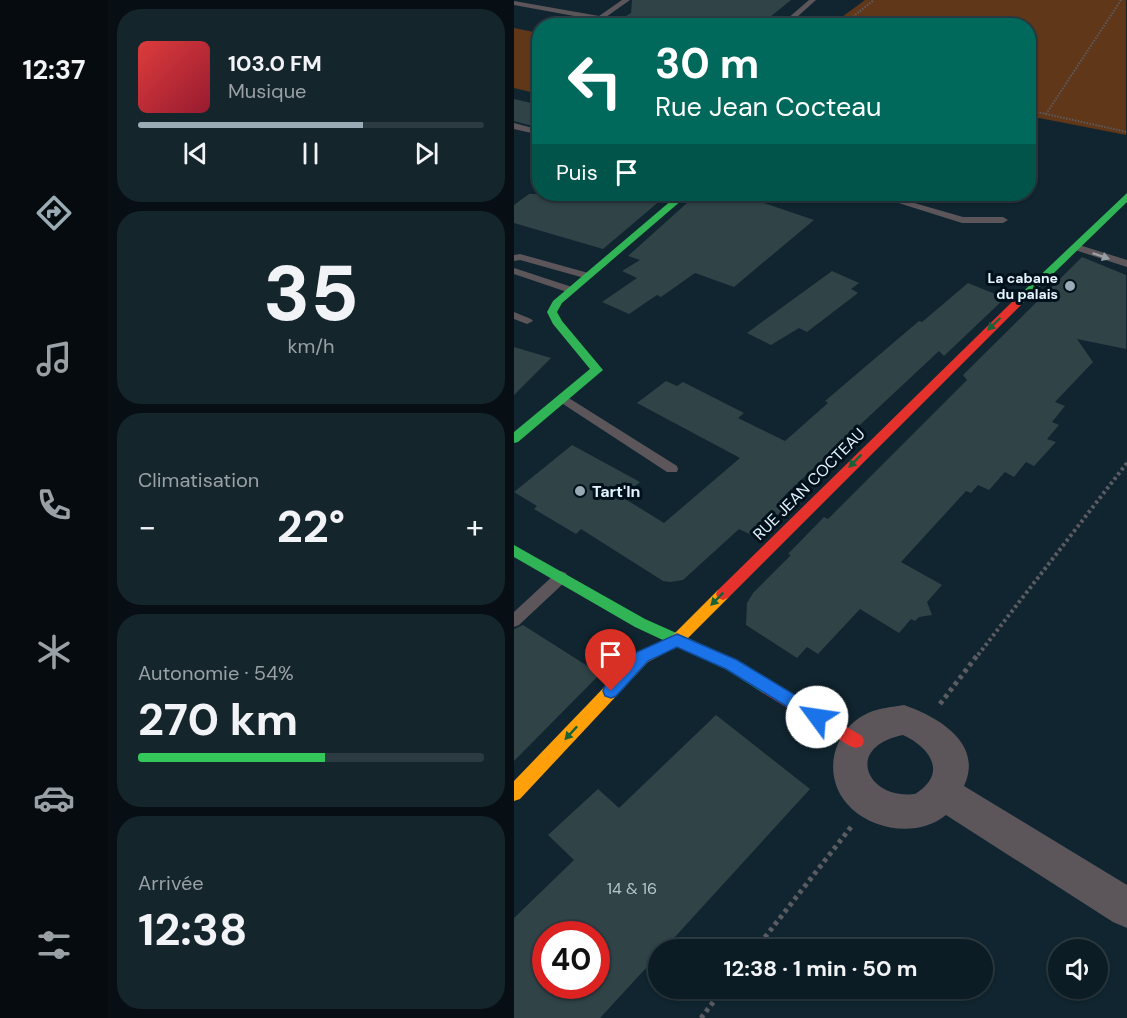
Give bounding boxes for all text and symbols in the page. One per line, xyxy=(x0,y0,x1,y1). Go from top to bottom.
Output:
text: 30 m xyxy=(655,36,759,91)
icon: left xyxy=(556,42,634,120)
text: 103.0 FM xyxy=(228,49,322,78)
text: 12:37 xyxy=(23,52,85,87)
text: Musique xyxy=(228,78,306,104)
text: Rue Jean Cocteau xyxy=(655,89,881,124)
icon: previous xyxy=(179,137,212,170)
icon: pause xyxy=(294,137,327,170)
icon: next xyxy=(410,137,443,170)
icon: arrive xyxy=(610,156,643,189)
text: Puis xyxy=(556,158,598,187)
icon: directions xyxy=(33,192,75,234)
text: 35 xyxy=(263,243,359,344)
one-way arrow xyxy=(1092,251,1110,261)
place label: La cabane du palais xyxy=(988,269,1058,303)
marker: La cabane du palais xyxy=(1063,279,1077,293)
one-way arrow xyxy=(987,316,1001,330)
text: km/h xyxy=(287,333,335,359)
icon: music xyxy=(33,338,75,380)
street label: RUE JEAN COCTEAU xyxy=(749,424,869,544)
one-way arrow xyxy=(849,454,863,468)
text: Climatisation xyxy=(138,467,259,493)
place label: Tart'In xyxy=(592,481,640,502)
icon: phone xyxy=(33,484,75,526)
marker: Tart'In xyxy=(573,484,587,498)
text: 22° xyxy=(277,497,345,556)
text: − xyxy=(138,505,156,548)
text: + xyxy=(466,505,484,548)
one-way arrow xyxy=(711,591,725,605)
pin xyxy=(585,629,636,691)
icon: climate xyxy=(33,631,75,673)
icon: arrive xyxy=(594,638,627,671)
text: Autonomie · 54% xyxy=(138,660,294,686)
position arrow xyxy=(785,685,849,749)
text: 270 km xyxy=(138,690,298,749)
one-way arrow xyxy=(564,725,578,740)
icon: car xyxy=(33,777,75,819)
text: Arrivée xyxy=(138,870,204,896)
house number: 14 & 16 xyxy=(607,878,657,899)
text: 12:38 xyxy=(138,900,247,959)
speed limit sign: 40 xyxy=(532,921,610,999)
icon: filters xyxy=(33,924,75,966)
map controls xyxy=(1048,939,1108,999)
button: sound xyxy=(1048,939,1108,999)
text: 12:38 · 1 min · 50 m xyxy=(724,954,917,983)

